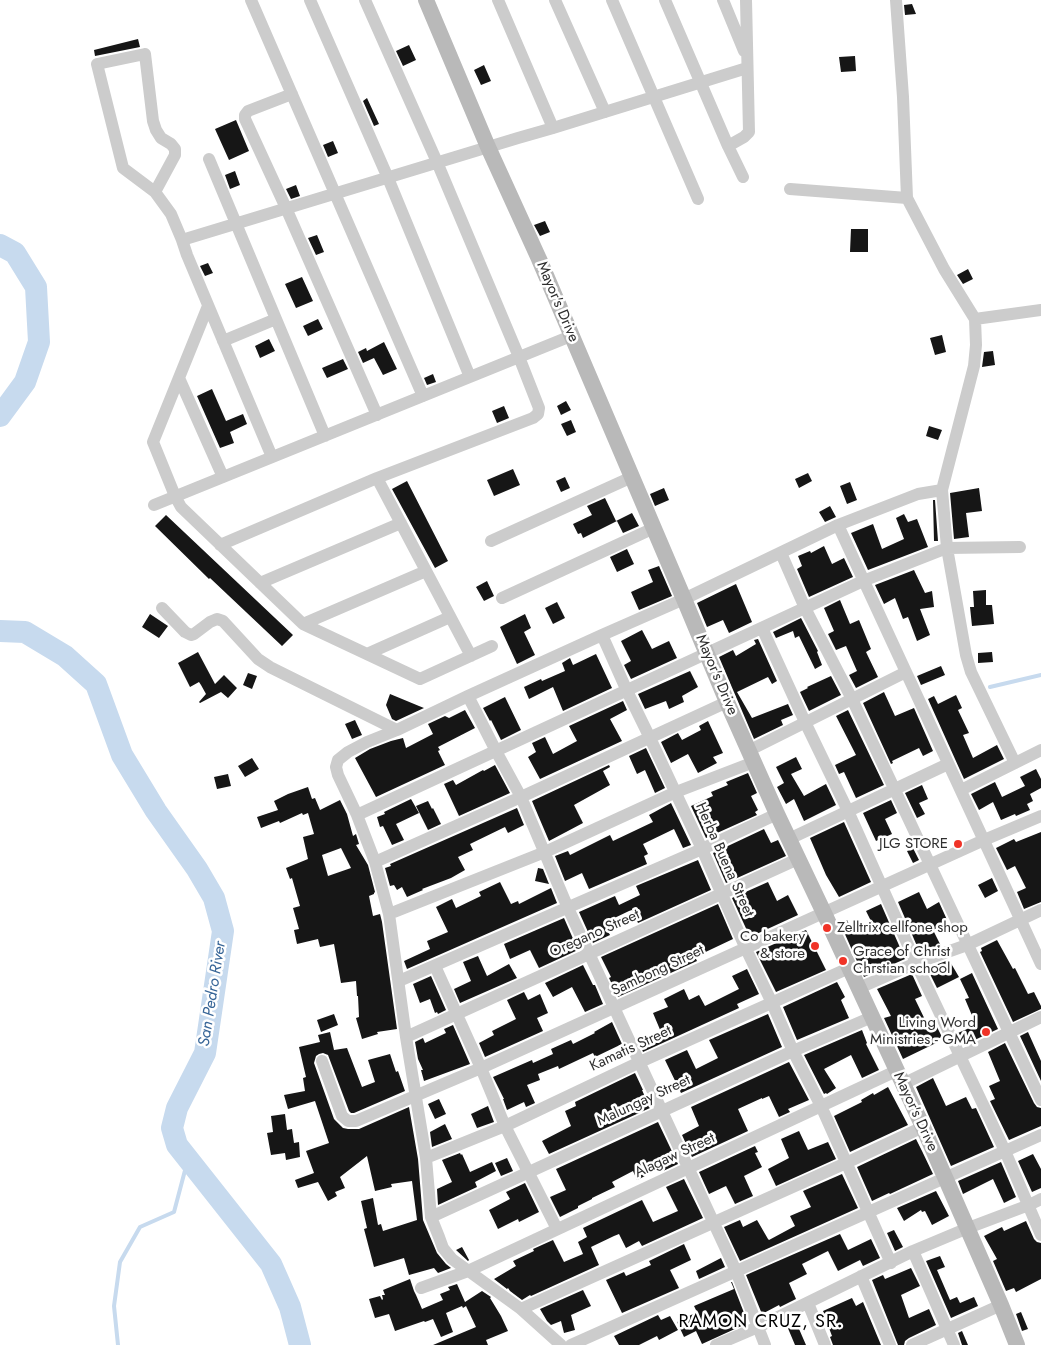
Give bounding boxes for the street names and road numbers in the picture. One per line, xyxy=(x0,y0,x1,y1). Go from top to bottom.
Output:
street label: Mayor's Drive xyxy=(532,259,582,345)
street label: Mayor's Drive xyxy=(691,632,741,718)
street label: Herba Buena Street xyxy=(691,800,757,920)
street label: Oregano Street xyxy=(547,906,643,962)
street label: Sambong Street xyxy=(609,942,707,1000)
street label: Kamatis Street xyxy=(587,1022,675,1076)
street label: Mayor's Drive xyxy=(889,1069,941,1155)
street label: Malungay Street xyxy=(594,1071,694,1131)
street label: Alagaw Street xyxy=(632,1130,718,1182)

